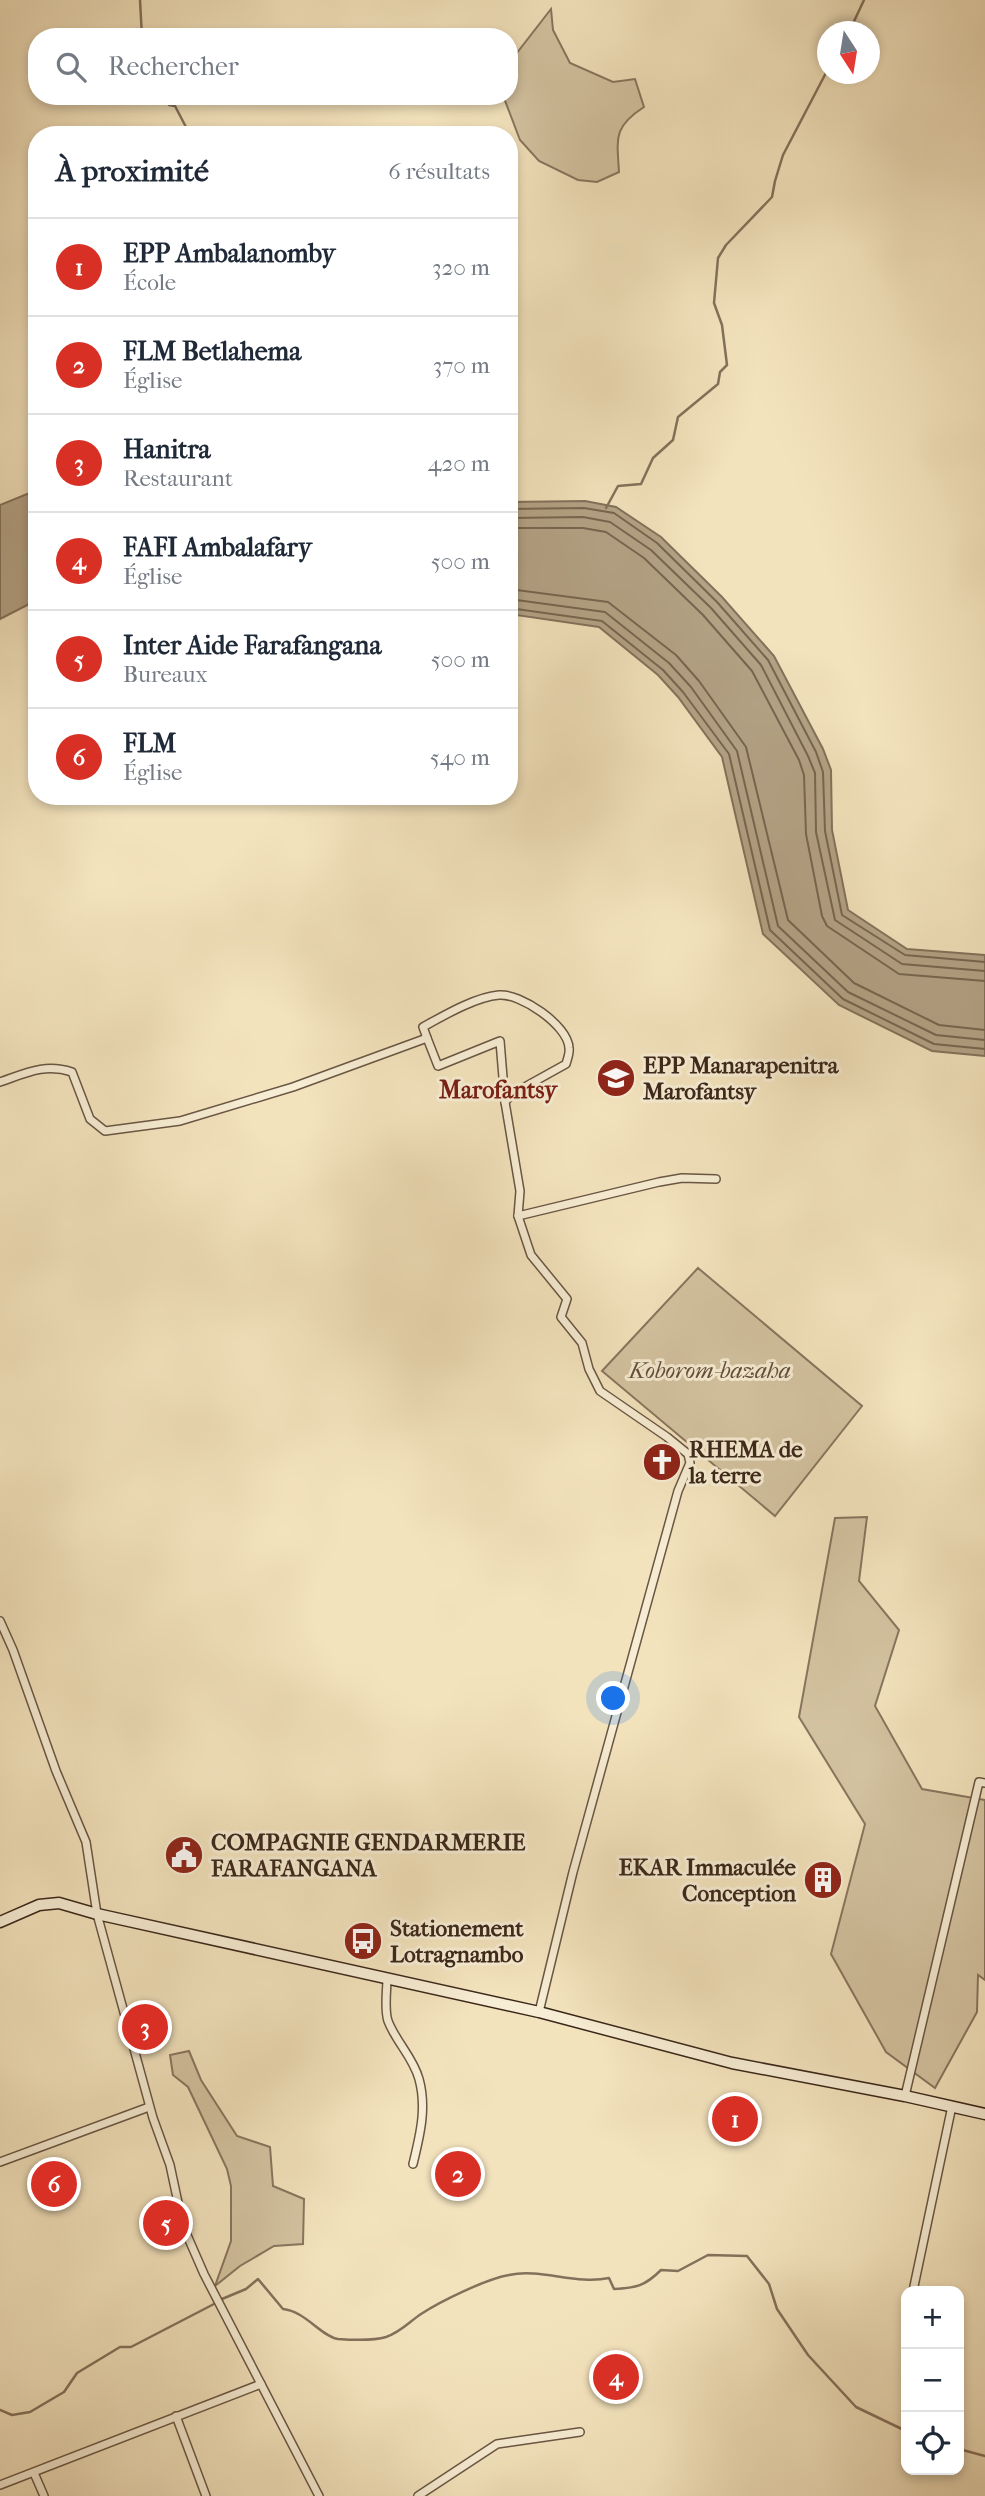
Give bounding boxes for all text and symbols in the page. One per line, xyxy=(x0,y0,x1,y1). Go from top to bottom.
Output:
north arrow xyxy=(817,21,880,84)
search box xyxy=(28,28,518,105)
icon: search xyxy=(52,48,90,86)
text: Rechercher xyxy=(108,51,239,82)
text: À proximité xyxy=(56,154,209,189)
text: 6 résultats xyxy=(388,158,490,185)
text: EPP Ambalanomby xyxy=(123,238,335,269)
text: 1 xyxy=(75,254,83,281)
text: 320 m xyxy=(432,254,490,281)
text: École xyxy=(123,269,176,296)
text: FLM Betlahema xyxy=(123,336,301,367)
text: 2 xyxy=(73,352,85,379)
text: 370 m xyxy=(433,352,490,379)
text: Église xyxy=(123,367,182,394)
text: Hanitra xyxy=(123,434,211,465)
text: 3 xyxy=(74,450,84,477)
text: 420 m xyxy=(428,450,490,477)
text: Restaurant xyxy=(123,465,233,492)
text: FAFI Ambalafary xyxy=(123,532,312,563)
text: 4 xyxy=(72,548,86,575)
text: 500 m xyxy=(431,548,490,575)
text: Église xyxy=(123,563,182,590)
text: Inter Aide Farafangana xyxy=(123,630,381,661)
text: 5 xyxy=(74,646,84,673)
text: 500 m xyxy=(431,646,490,673)
text: Bureaux xyxy=(123,661,208,688)
text: FLM xyxy=(123,728,176,759)
text: 6 xyxy=(73,744,85,771)
text: 540 m xyxy=(430,744,490,771)
text: Église xyxy=(123,759,182,786)
place label: EPP Manarapenitra Marofantsy xyxy=(643,1052,840,1105)
school or university icon: EPP Manarapenitra Marofantsy xyxy=(595,1057,637,1099)
district label: Marofantsy xyxy=(439,1076,558,1104)
park label: Koborom-bazaha xyxy=(627,1357,791,1384)
place label: RHEMA de la terre xyxy=(688,1436,803,1489)
church icon: RHEMA de la terre xyxy=(641,1441,683,1483)
your location xyxy=(596,1681,630,1715)
place label: COMPAGNIE GENDARMERIE FARAFANGANA xyxy=(210,1829,526,1882)
public building icon: COMPAGNIE GENDARMERIE FARAFANGANA xyxy=(163,1834,205,1876)
place label: EKAR Immaculée Conception xyxy=(619,1854,797,1907)
building icon: EKAR Immaculée Conception xyxy=(802,1859,844,1901)
place label: Stationement Lotragnambo xyxy=(390,1915,524,1968)
bus stop icon: Stationement Lotragnambo xyxy=(342,1920,384,1962)
pin: 3 xyxy=(122,2001,168,2053)
pin: 1 xyxy=(712,2093,758,2145)
pin: 2 xyxy=(435,2148,481,2200)
pin: 6 xyxy=(31,2158,77,2210)
pin: 5 xyxy=(143,2197,189,2249)
map controls xyxy=(901,2286,964,2475)
button: + xyxy=(901,2286,964,2349)
button: − xyxy=(901,2349,964,2412)
pin: 4 xyxy=(593,2351,639,2403)
button: locate xyxy=(901,2412,964,2475)

